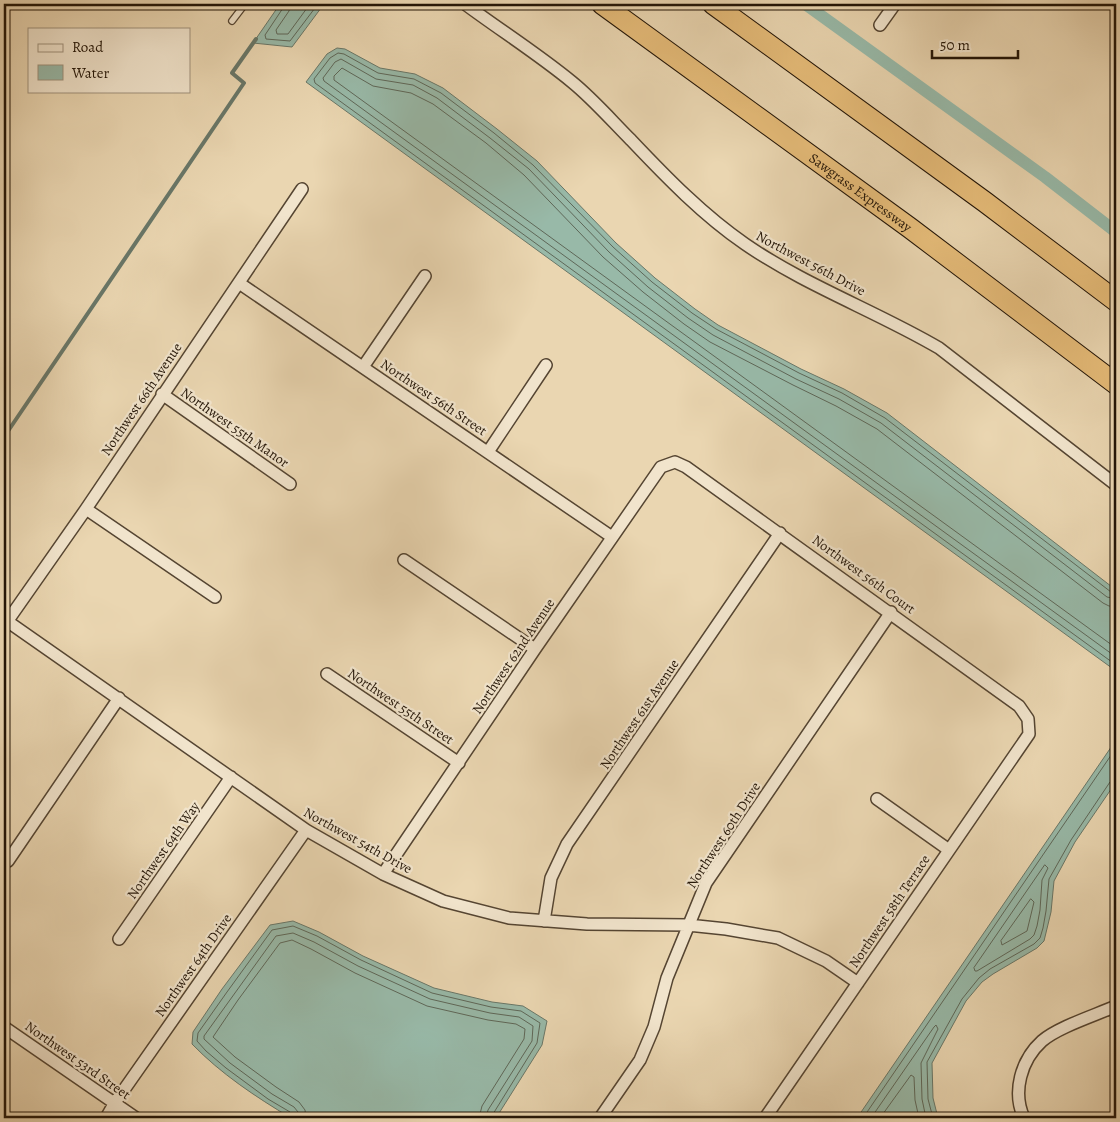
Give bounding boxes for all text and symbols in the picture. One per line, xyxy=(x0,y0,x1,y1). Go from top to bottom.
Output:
legend xyxy=(28,28,190,92)
scale bar xyxy=(932,28,1019,60)
text: 50 m xyxy=(940,35,970,55)
text: Road xyxy=(72,37,104,57)
text: Water xyxy=(71,63,109,83)
street label: Sawgrass Expressway xyxy=(805,149,916,237)
street label: Northwest 56th Drive xyxy=(753,226,869,300)
street label: Northwest 66th Avenue xyxy=(97,339,186,459)
street label: Northwest 56th Street xyxy=(377,355,491,440)
street label: Northwest 55th Manor xyxy=(177,383,293,472)
street label: Northwest 56th Court xyxy=(808,530,919,619)
street label: Northwest 62nd Avenue xyxy=(468,595,559,718)
street label: Northwest 61st Avenue xyxy=(596,656,683,773)
street label: Northwest 55th Street xyxy=(344,664,458,749)
street label: Northwest 60th Drive xyxy=(682,778,765,892)
street label: Northwest 64th Way xyxy=(123,797,205,903)
street label: Northwest 54th Drive xyxy=(300,803,416,878)
street label: Northwest 58th Terrace xyxy=(844,851,934,972)
street label: Northwest 64th Drive xyxy=(151,910,236,1021)
street label: Northwest 53rd Street xyxy=(21,1017,135,1104)

